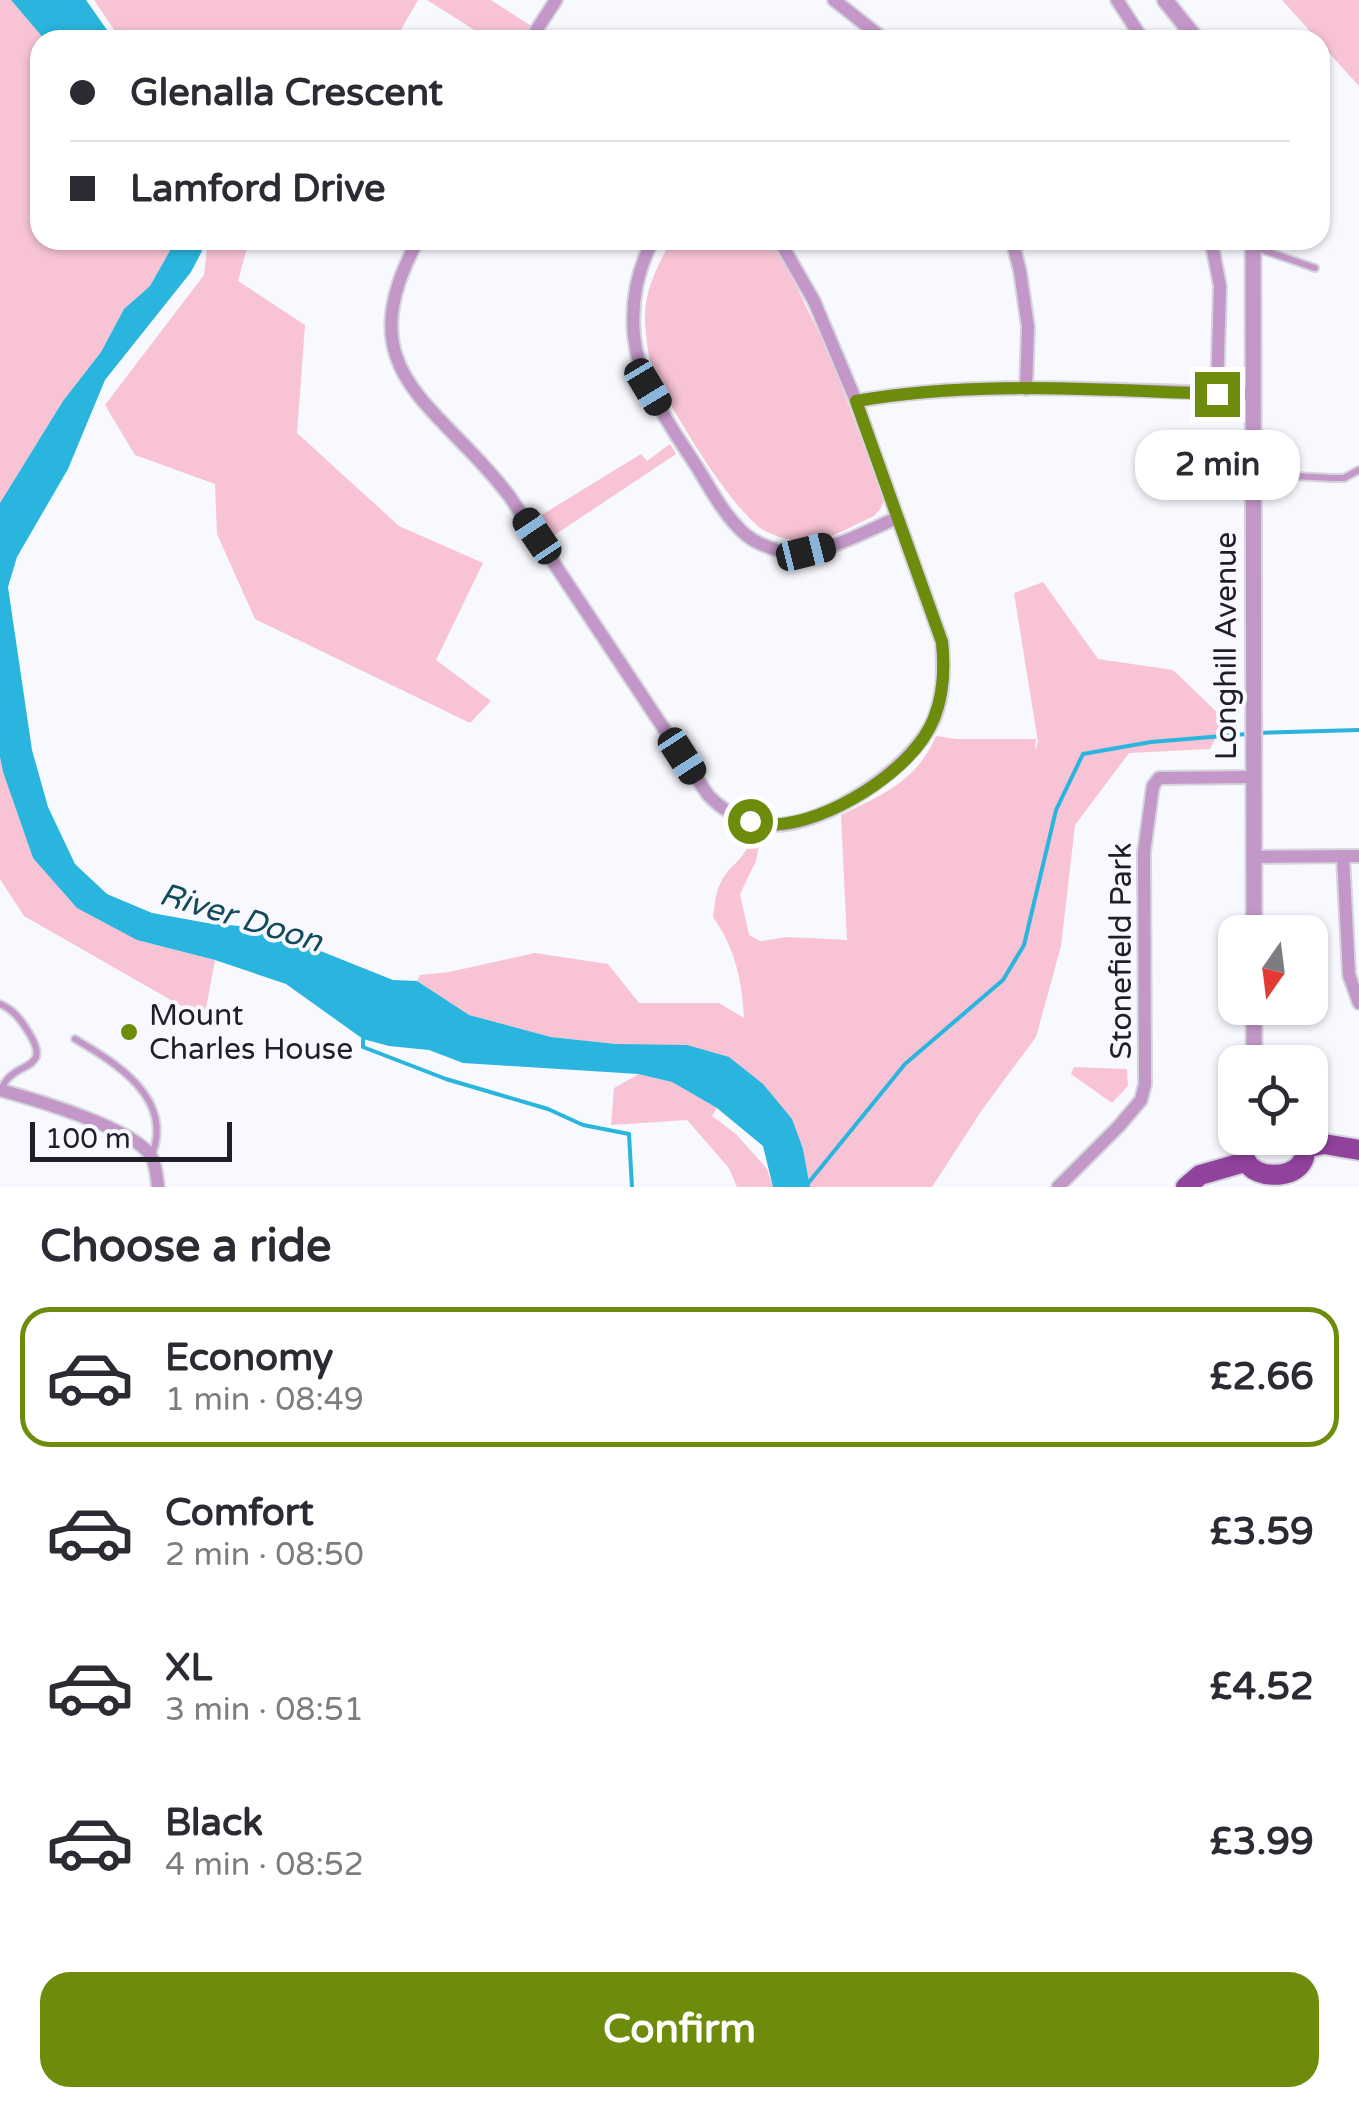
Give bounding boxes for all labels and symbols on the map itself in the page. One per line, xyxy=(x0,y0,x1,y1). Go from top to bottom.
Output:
car xyxy=(620,354,676,420)
route end xyxy=(1195,372,1240,417)
callout: 2 min xyxy=(1134,429,1300,499)
car xyxy=(508,503,566,569)
car xyxy=(773,530,839,574)
street label: Longhill Avenue xyxy=(1208,532,1245,760)
car xyxy=(653,723,711,789)
route start xyxy=(728,799,773,844)
street label: Stonefield Park xyxy=(1103,843,1140,1059)
water label: River Doon xyxy=(155,875,328,961)
north arrow xyxy=(1218,915,1328,1025)
place label: Mount Charles House xyxy=(149,997,353,1068)
marker: Mount Charles House xyxy=(118,1021,140,1043)
scale bar xyxy=(30,1117,232,1162)

